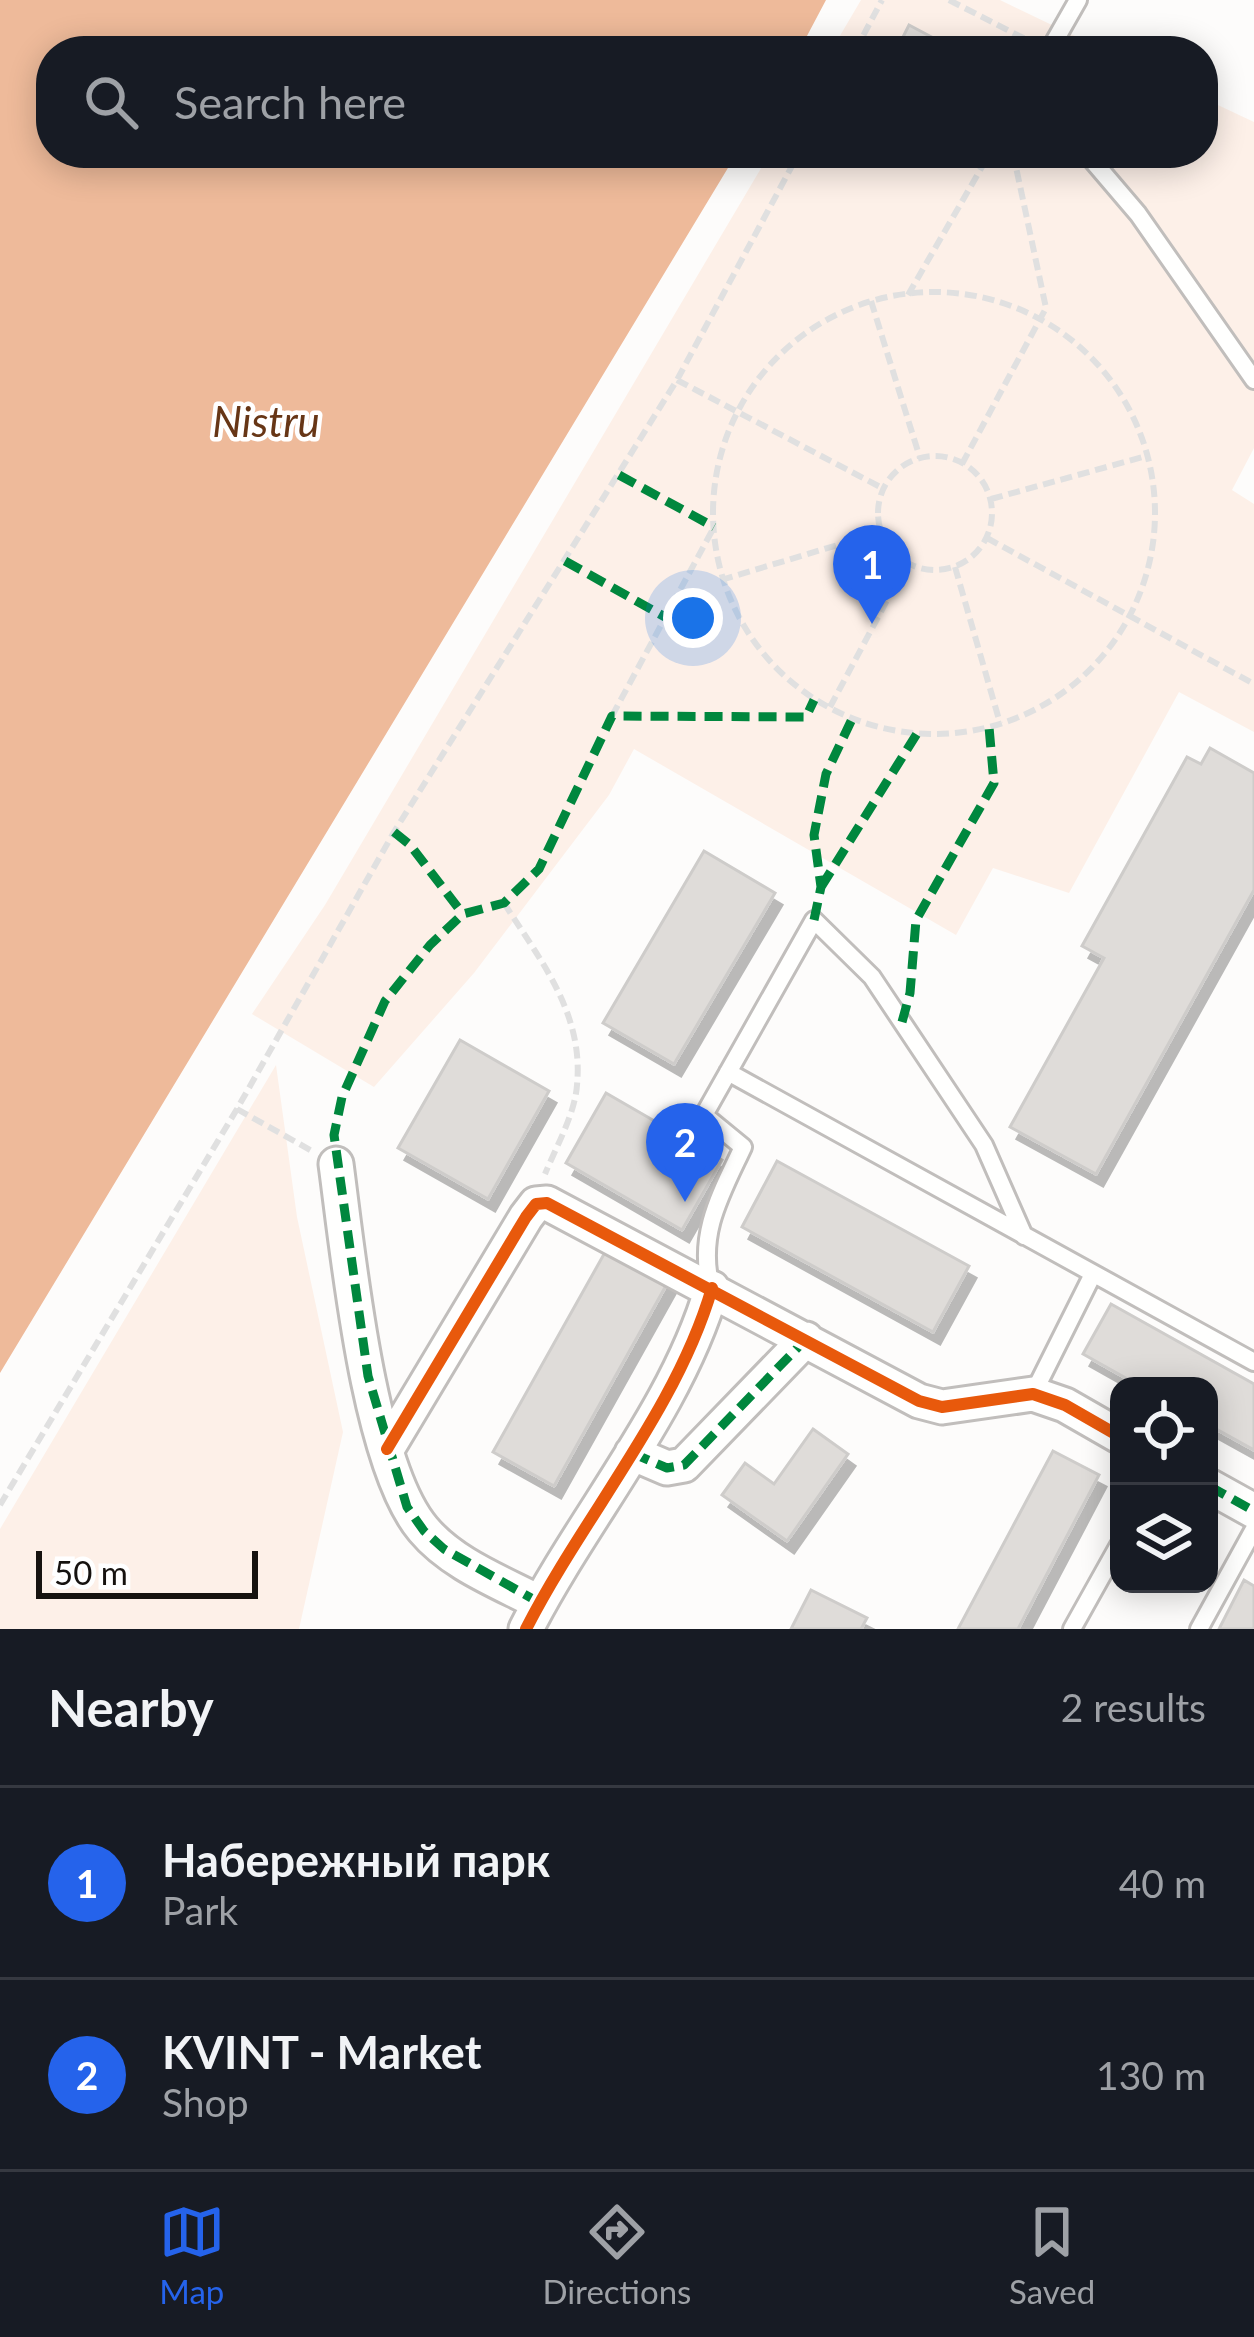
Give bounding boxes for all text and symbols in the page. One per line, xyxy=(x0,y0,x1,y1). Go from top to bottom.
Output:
search box xyxy=(36,36,1218,168)
icon: search xyxy=(78,69,144,135)
text: Search here xyxy=(174,75,406,129)
water label: Nistru xyxy=(212,396,320,446)
pin: 1 xyxy=(833,525,911,624)
your location xyxy=(663,588,723,648)
pin: 2 xyxy=(646,1103,724,1202)
map controls xyxy=(1110,1377,1218,1593)
button: locate xyxy=(1110,1377,1218,1485)
button: layers xyxy=(1110,1485,1218,1593)
scale bar xyxy=(36,1545,258,1598)
text: 50 m xyxy=(54,1552,128,1592)
text: Nearby xyxy=(48,1677,214,1738)
text: 2 results xyxy=(1061,1684,1206,1730)
text: Набережный парк xyxy=(162,1833,550,1887)
text: 1 xyxy=(76,1860,98,1906)
text: 40 m xyxy=(1119,1860,1206,1906)
text: Park xyxy=(162,1887,238,1933)
text: KVINT - Market xyxy=(162,2025,481,2079)
text: 2 xyxy=(76,2052,98,2098)
text: 130 m xyxy=(1096,2052,1206,2098)
text: Shop xyxy=(162,2079,249,2125)
tab: Map xyxy=(159,2199,225,2311)
tab: Directions xyxy=(542,2199,691,2311)
tab: Saved xyxy=(1009,2199,1095,2311)

